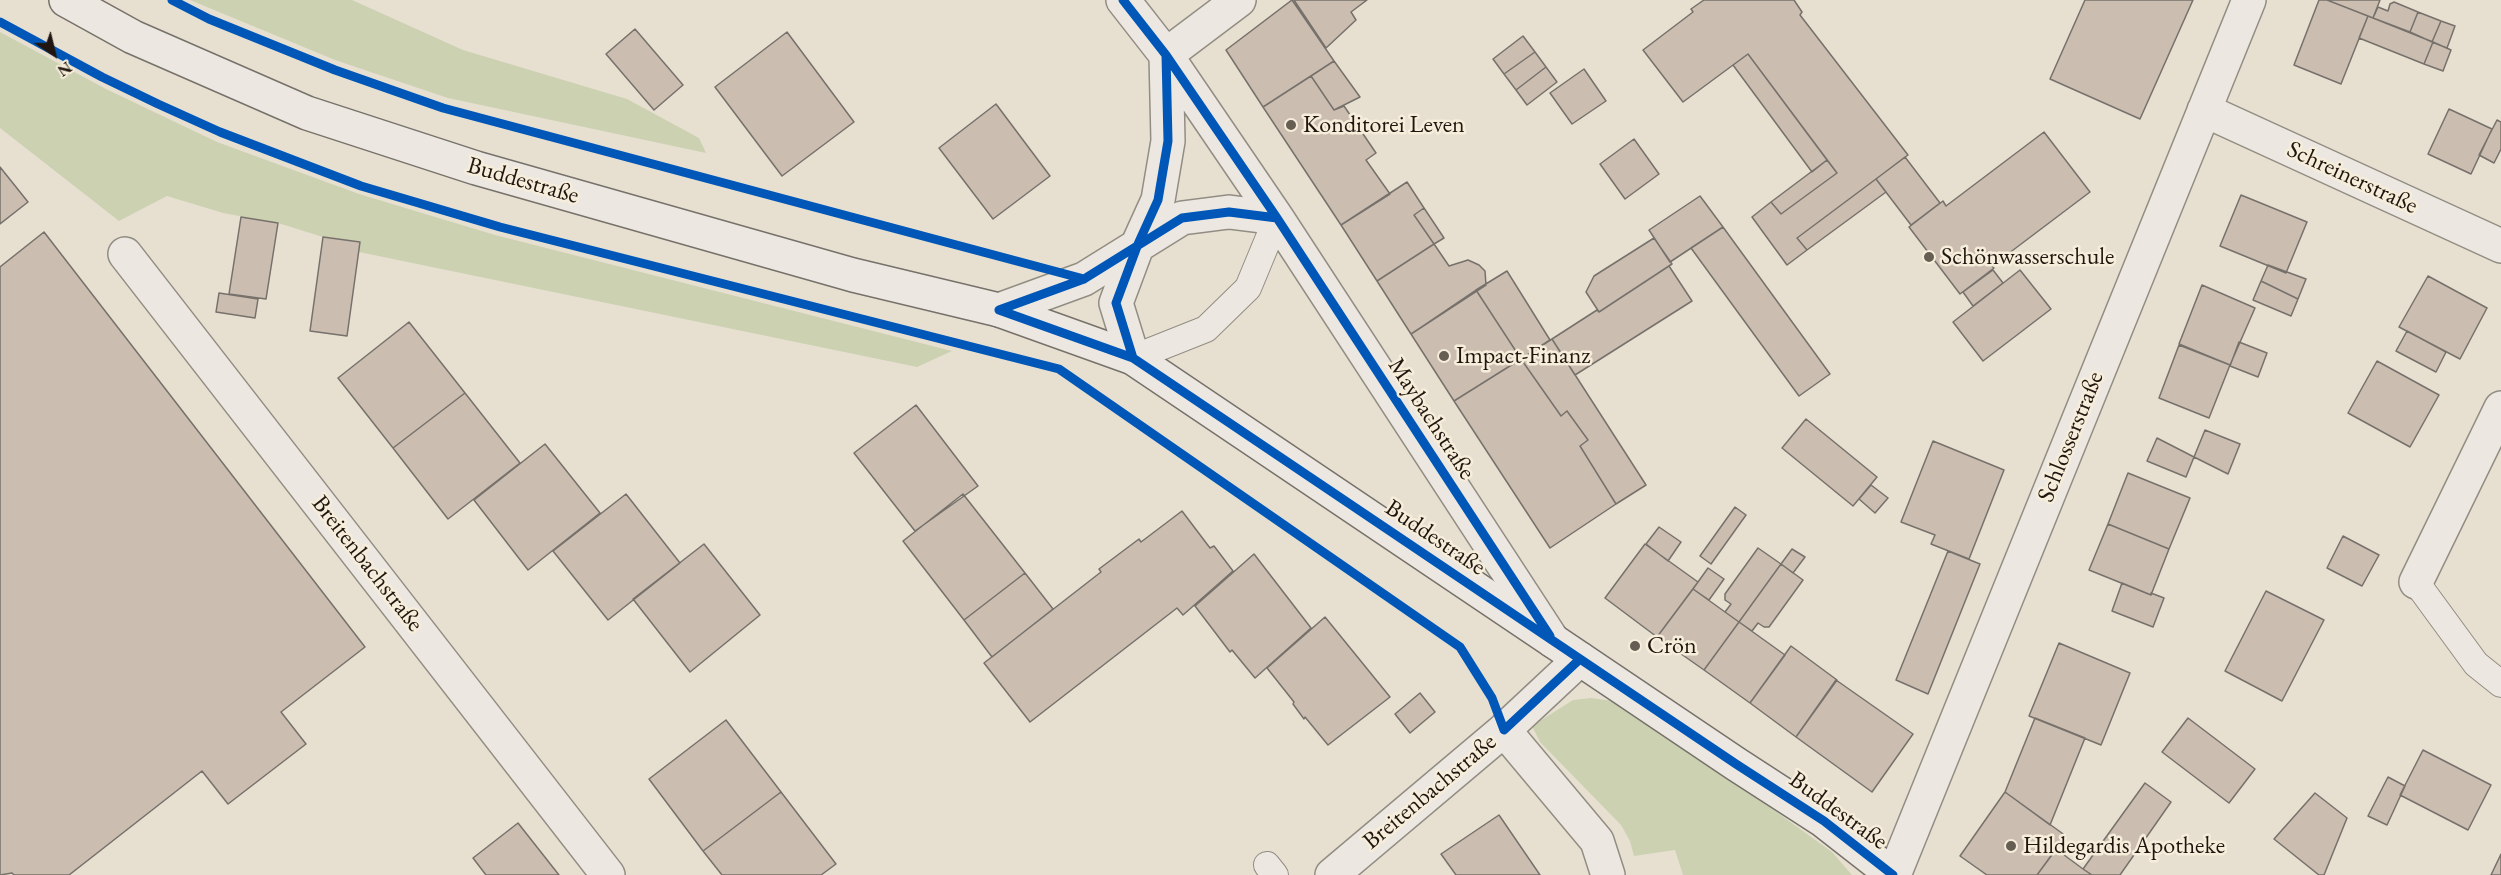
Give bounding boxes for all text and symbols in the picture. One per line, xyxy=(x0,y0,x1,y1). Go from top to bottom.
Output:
north arrow xyxy=(24,24,84,84)
text: N xyxy=(53,57,76,81)
place label: Konditorei Leven xyxy=(1303,111,1465,139)
marker: Konditorei Leven xyxy=(1284,118,1298,132)
street label: Schreinerstraße xyxy=(2282,135,2422,221)
street label: Buddestraße xyxy=(464,151,582,211)
place label: Schönwasserschule xyxy=(1941,243,2114,271)
marker: Schönwasserschule xyxy=(1922,250,1936,264)
place label: Impact-Finanz xyxy=(1456,342,1590,370)
marker: Impact-Finanz xyxy=(1437,349,1451,363)
street label: Maybachstraße xyxy=(1381,353,1481,485)
street label: Schlosserstraße xyxy=(2032,368,2110,506)
street label: Breitenbachstraße xyxy=(305,490,429,638)
street label: Buddestraße xyxy=(1379,494,1491,582)
place label: Crön xyxy=(1647,632,1697,660)
marker: Crön xyxy=(1628,639,1642,653)
street label: Breitenbachstraße xyxy=(1358,728,1502,856)
street label: Buddestraße xyxy=(1783,766,1893,856)
place label: Hildegardis Apotheke xyxy=(2023,832,2225,860)
marker: Hildegardis Apotheke xyxy=(2004,839,2018,853)

